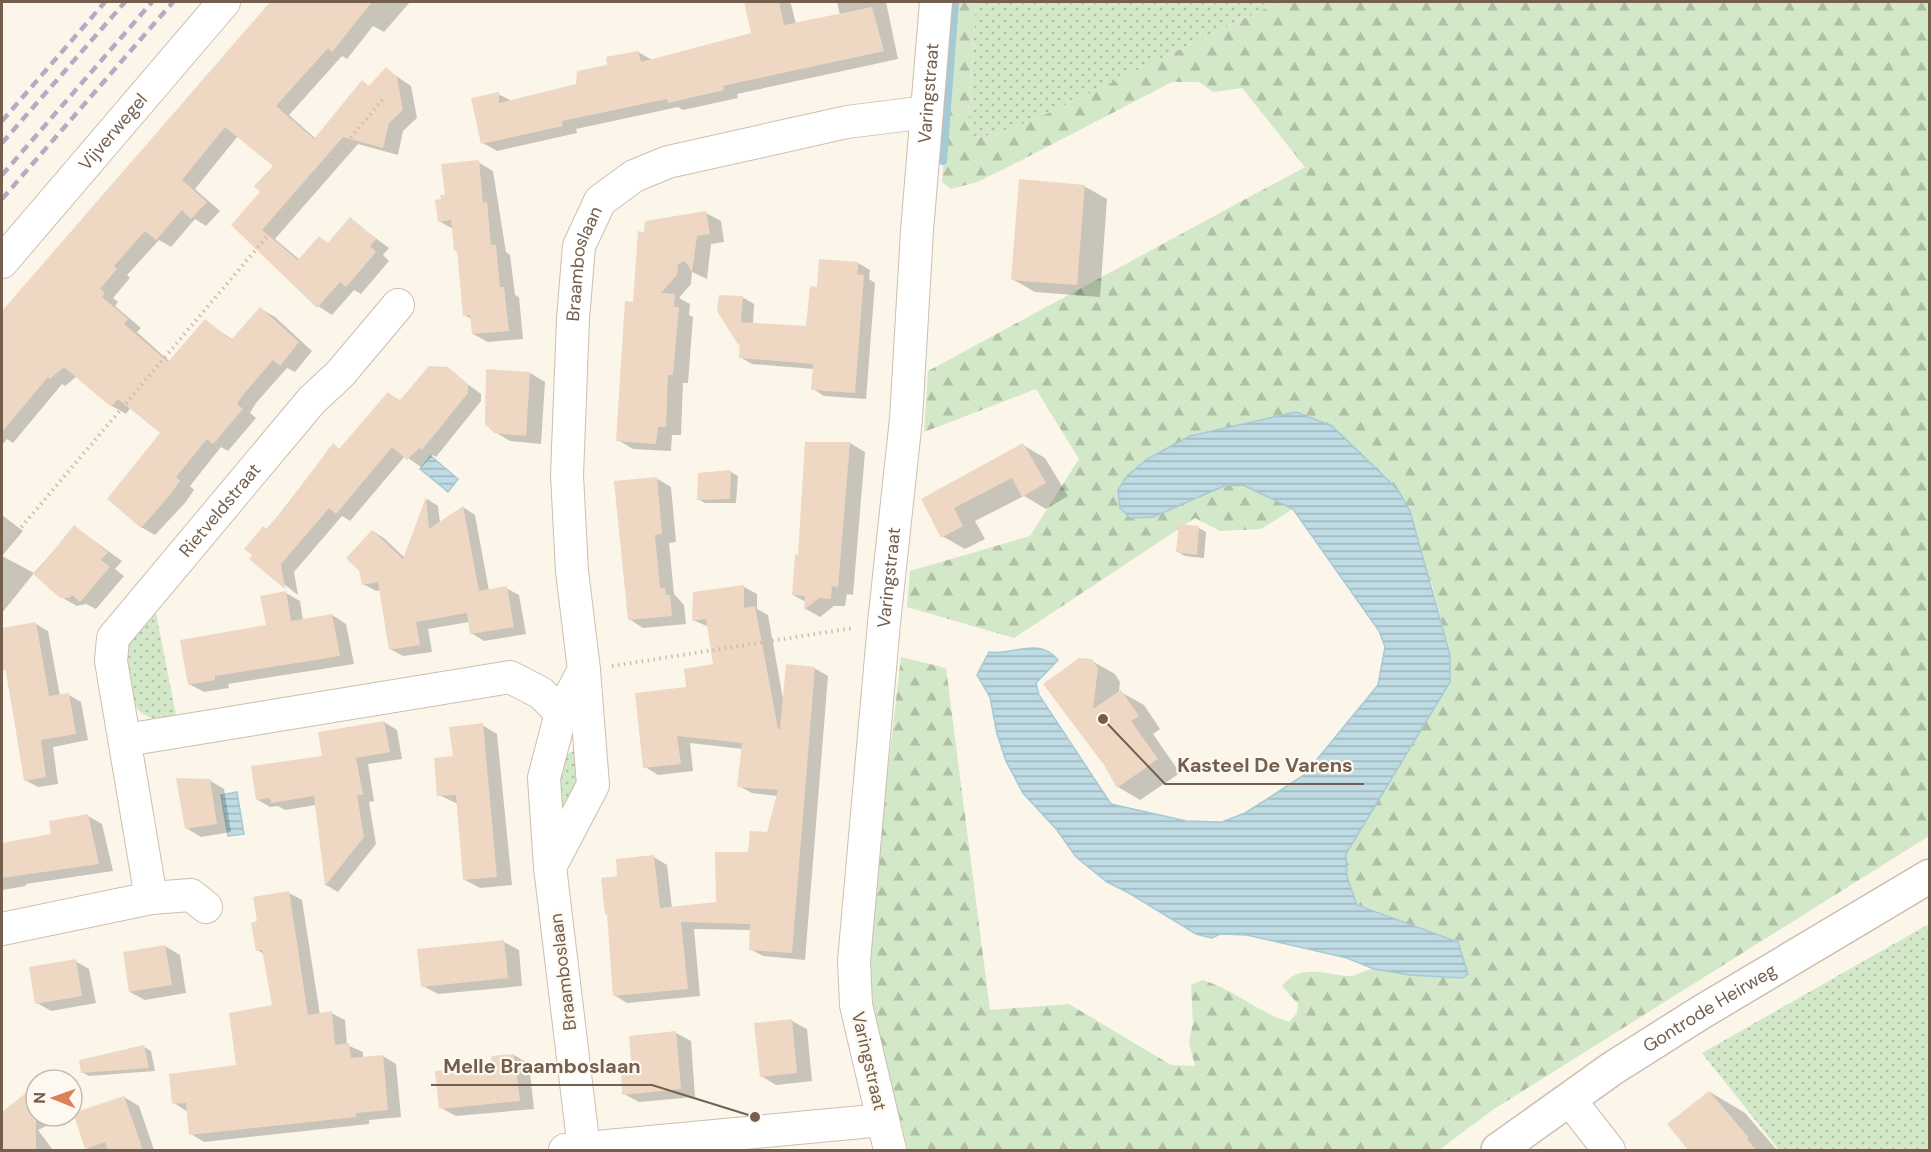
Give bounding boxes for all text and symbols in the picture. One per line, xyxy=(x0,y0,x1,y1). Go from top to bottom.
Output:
street label: Varingstraat xyxy=(912,42,945,145)
street label: Vijverwegel xyxy=(73,88,153,176)
street label: Braamboslaan xyxy=(561,202,608,322)
street label: Rietveldstraat xyxy=(174,458,266,562)
street label: Varingstraat xyxy=(872,526,906,629)
callout: Kasteel De Varens xyxy=(1165,746,1364,784)
text: Kasteel De Varens xyxy=(1177,752,1353,778)
street label: Braamboslaan xyxy=(544,912,582,1032)
street label: Gontrode Heirweg xyxy=(1638,958,1781,1058)
street label: Varingstraat xyxy=(846,1009,892,1113)
callout: Melle Braamboslaan xyxy=(431,1047,652,1085)
text: Melle Braamboslaan xyxy=(443,1053,641,1079)
north arrow xyxy=(24,1068,84,1128)
text: N xyxy=(29,1092,50,1104)

